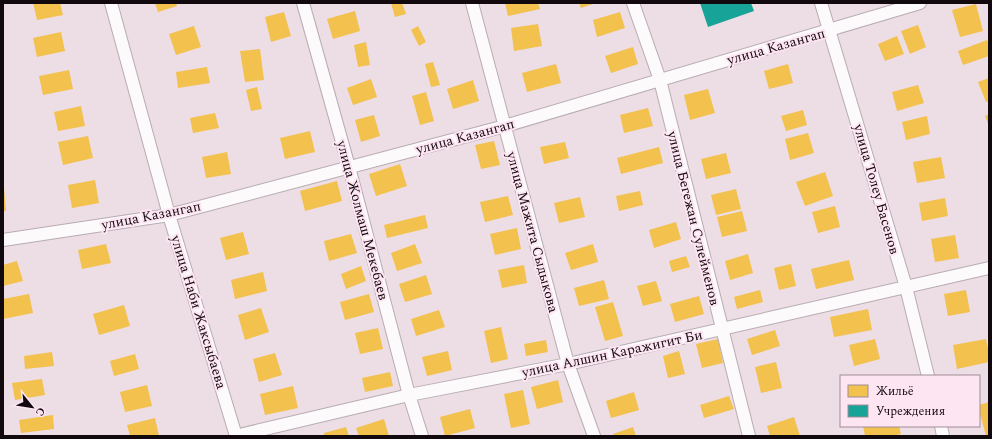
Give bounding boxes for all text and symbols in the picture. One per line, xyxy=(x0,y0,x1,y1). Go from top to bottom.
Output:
street label: улица Казангап xyxy=(724,22,828,71)
street label: улица Казангап xyxy=(413,113,517,160)
street label: улица Толеу Басенов xyxy=(848,121,905,257)
street label: улица Бегежан Сулейменов xyxy=(661,128,725,307)
street label: улица Жолмаш Мекебаев xyxy=(331,137,394,302)
street label: улица Мажита Сыдыкова xyxy=(501,148,564,315)
street label: улица Казангап xyxy=(99,196,203,236)
street label: улица Наби Жаксыбаева xyxy=(165,232,232,392)
street label: улица Алшин Каражигит Би xyxy=(519,324,704,383)
legend xyxy=(840,375,980,427)
text: Жильё xyxy=(876,382,914,401)
north arrow xyxy=(12,387,52,427)
text: Учреждения xyxy=(876,402,945,421)
text: С xyxy=(31,404,50,420)

